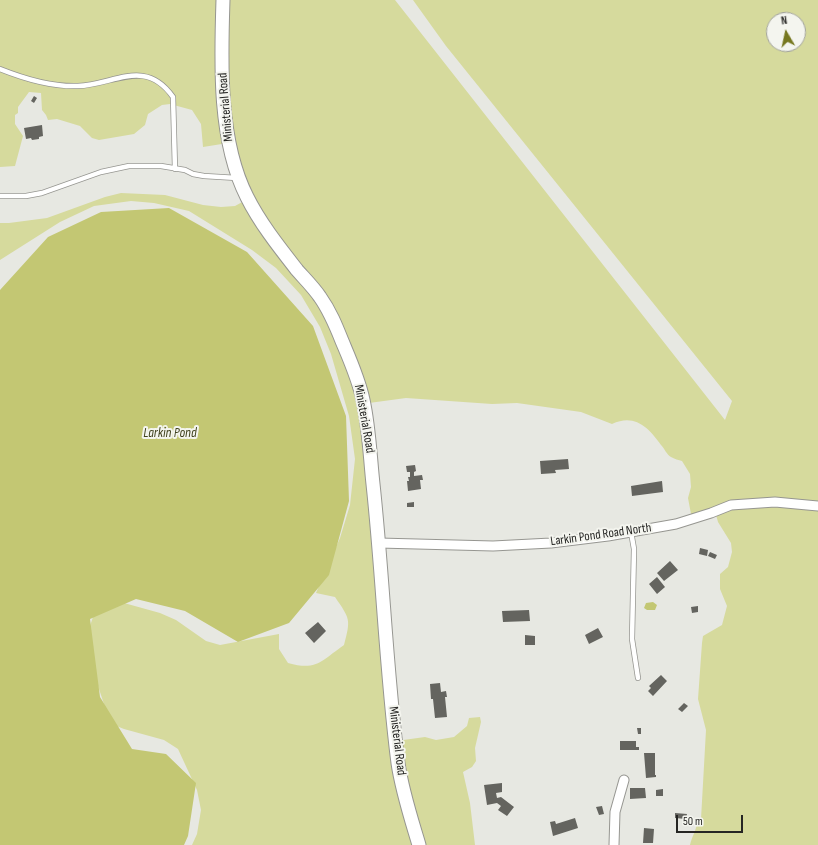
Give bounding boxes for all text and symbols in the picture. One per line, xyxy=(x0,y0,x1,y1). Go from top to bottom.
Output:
north arrow xyxy=(766,12,806,52)
text: N xyxy=(780,14,788,28)
street label: Ministerial Road xyxy=(215,72,237,142)
street label: Ministerial Road xyxy=(350,384,378,454)
water label: Larkin Pond xyxy=(143,425,197,441)
street label: Larkin Pond Road North xyxy=(550,520,652,550)
street label: Ministerial Road xyxy=(385,706,409,776)
scale bar xyxy=(678,807,745,833)
text: 50 m xyxy=(683,814,703,829)

